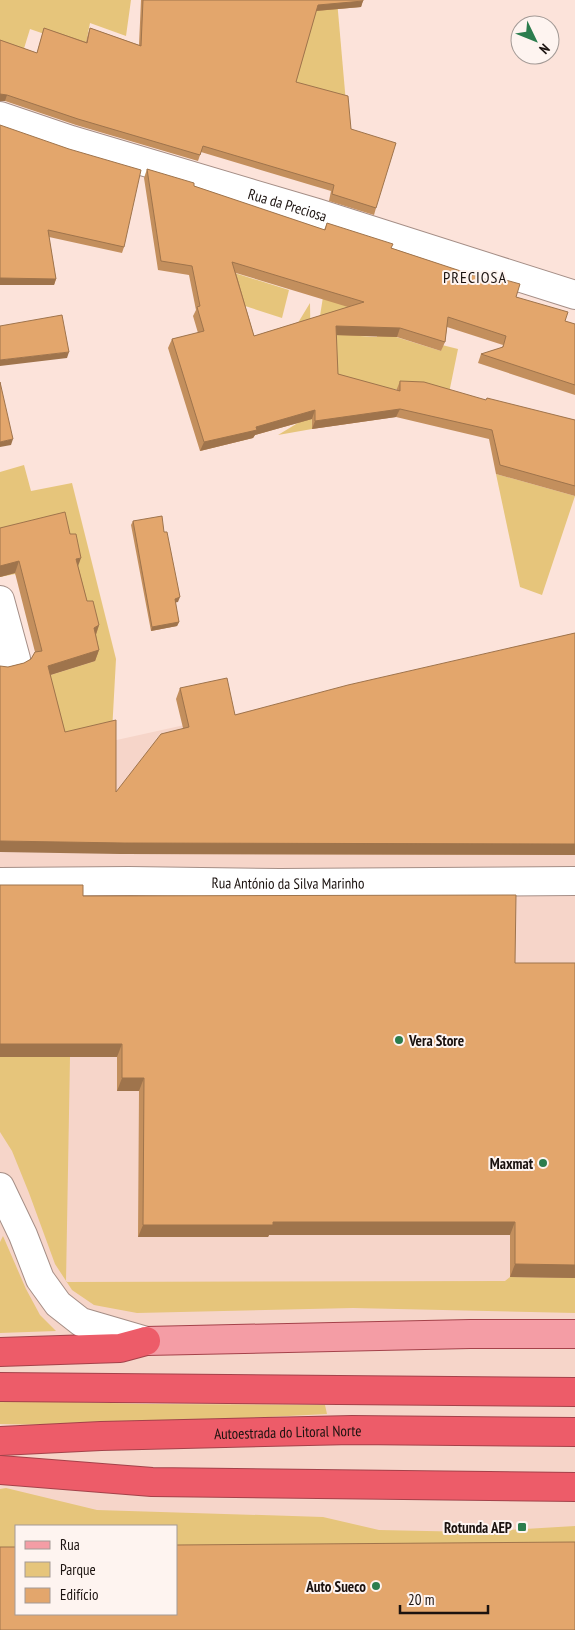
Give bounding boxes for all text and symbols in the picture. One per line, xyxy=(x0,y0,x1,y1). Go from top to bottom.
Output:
north arrow xyxy=(510,15,560,65)
text: N xyxy=(535,40,554,58)
street label: Rua da Preciosa xyxy=(246,184,330,225)
district label: PRECIOSA xyxy=(443,267,507,287)
street label: Rua António da Silva Marinho xyxy=(211,873,364,893)
place label: Vera Store xyxy=(408,1031,464,1050)
marker: Vera Store xyxy=(393,1034,405,1046)
place label: Maxmat xyxy=(490,1154,534,1173)
marker: Maxmat xyxy=(537,1157,549,1169)
street label: Autoestrada do Litoral Norte xyxy=(214,1420,362,1443)
place label: Rotunda AEP xyxy=(444,1518,512,1537)
marker: Rotunda AEP xyxy=(516,1521,528,1533)
legend xyxy=(15,1525,178,1615)
text: Rua xyxy=(60,1535,80,1554)
text: Parque xyxy=(60,1560,96,1579)
place label: Auto Sueco xyxy=(305,1577,366,1596)
marker: Auto Sueco xyxy=(370,1580,382,1592)
scale bar xyxy=(400,1582,488,1614)
text: Edifício xyxy=(60,1585,98,1604)
text: 20 m xyxy=(408,1590,434,1609)

